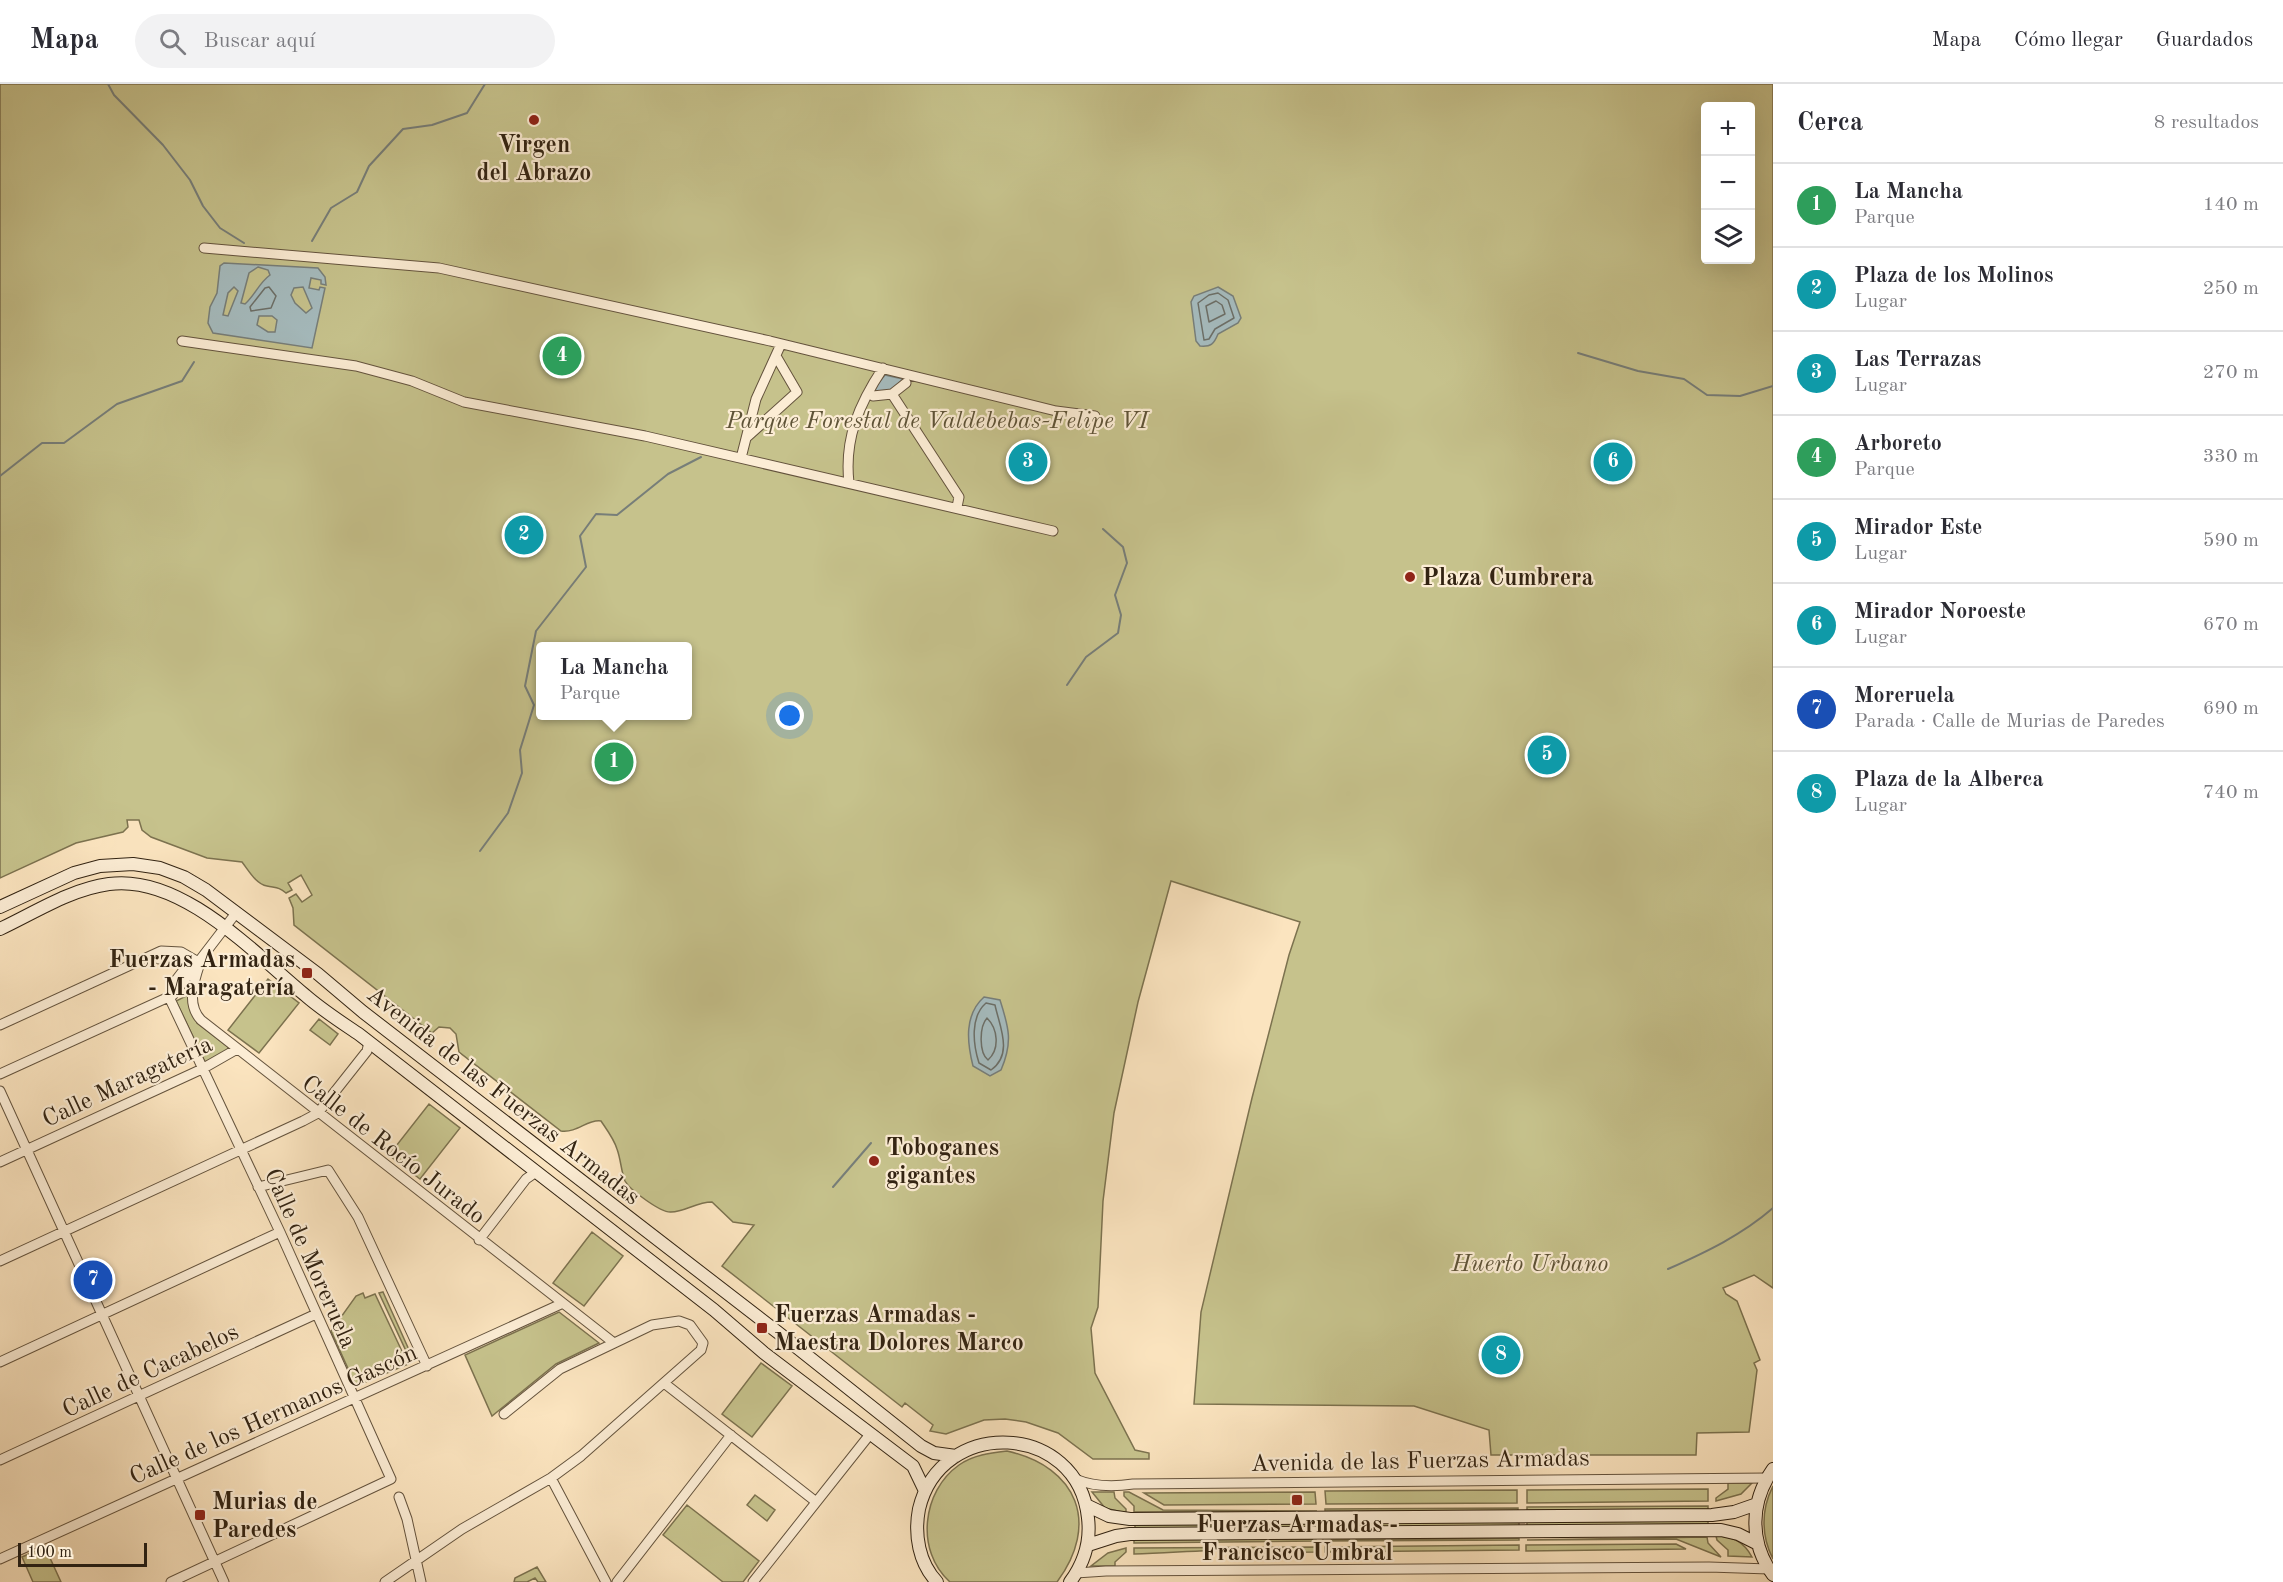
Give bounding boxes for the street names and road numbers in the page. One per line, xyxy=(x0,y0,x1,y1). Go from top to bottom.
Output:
street label: Avenida de las Fuerzas Armadas xyxy=(362,983,644,1210)
street label: Calle Maragatería xyxy=(39,1033,217,1133)
street label: Calle de Rocío Jurado xyxy=(297,1072,489,1229)
street label: Calle de Moreruela xyxy=(259,1165,360,1352)
street label: Calle de Cacabelos xyxy=(59,1321,243,1423)
street label: Calle de los Hermanos Gascón xyxy=(126,1341,421,1490)
street label: Avenida de las Fuerzas Armadas xyxy=(1250,1447,1590,1477)

